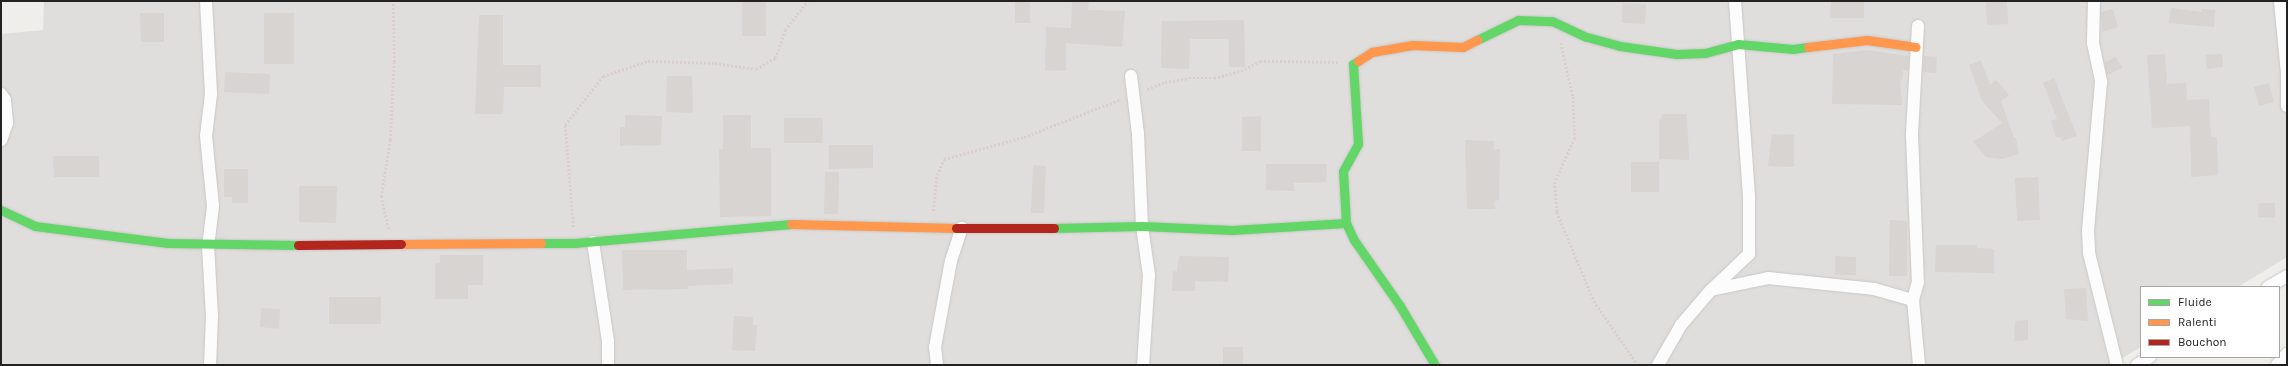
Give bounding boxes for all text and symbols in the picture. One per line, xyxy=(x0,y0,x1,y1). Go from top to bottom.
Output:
legend xyxy=(2140,286,2280,358)
text: Fluide xyxy=(2178,295,2212,309)
text: Ralenti xyxy=(2178,315,2217,329)
text: Bouchon xyxy=(2178,335,2227,349)

